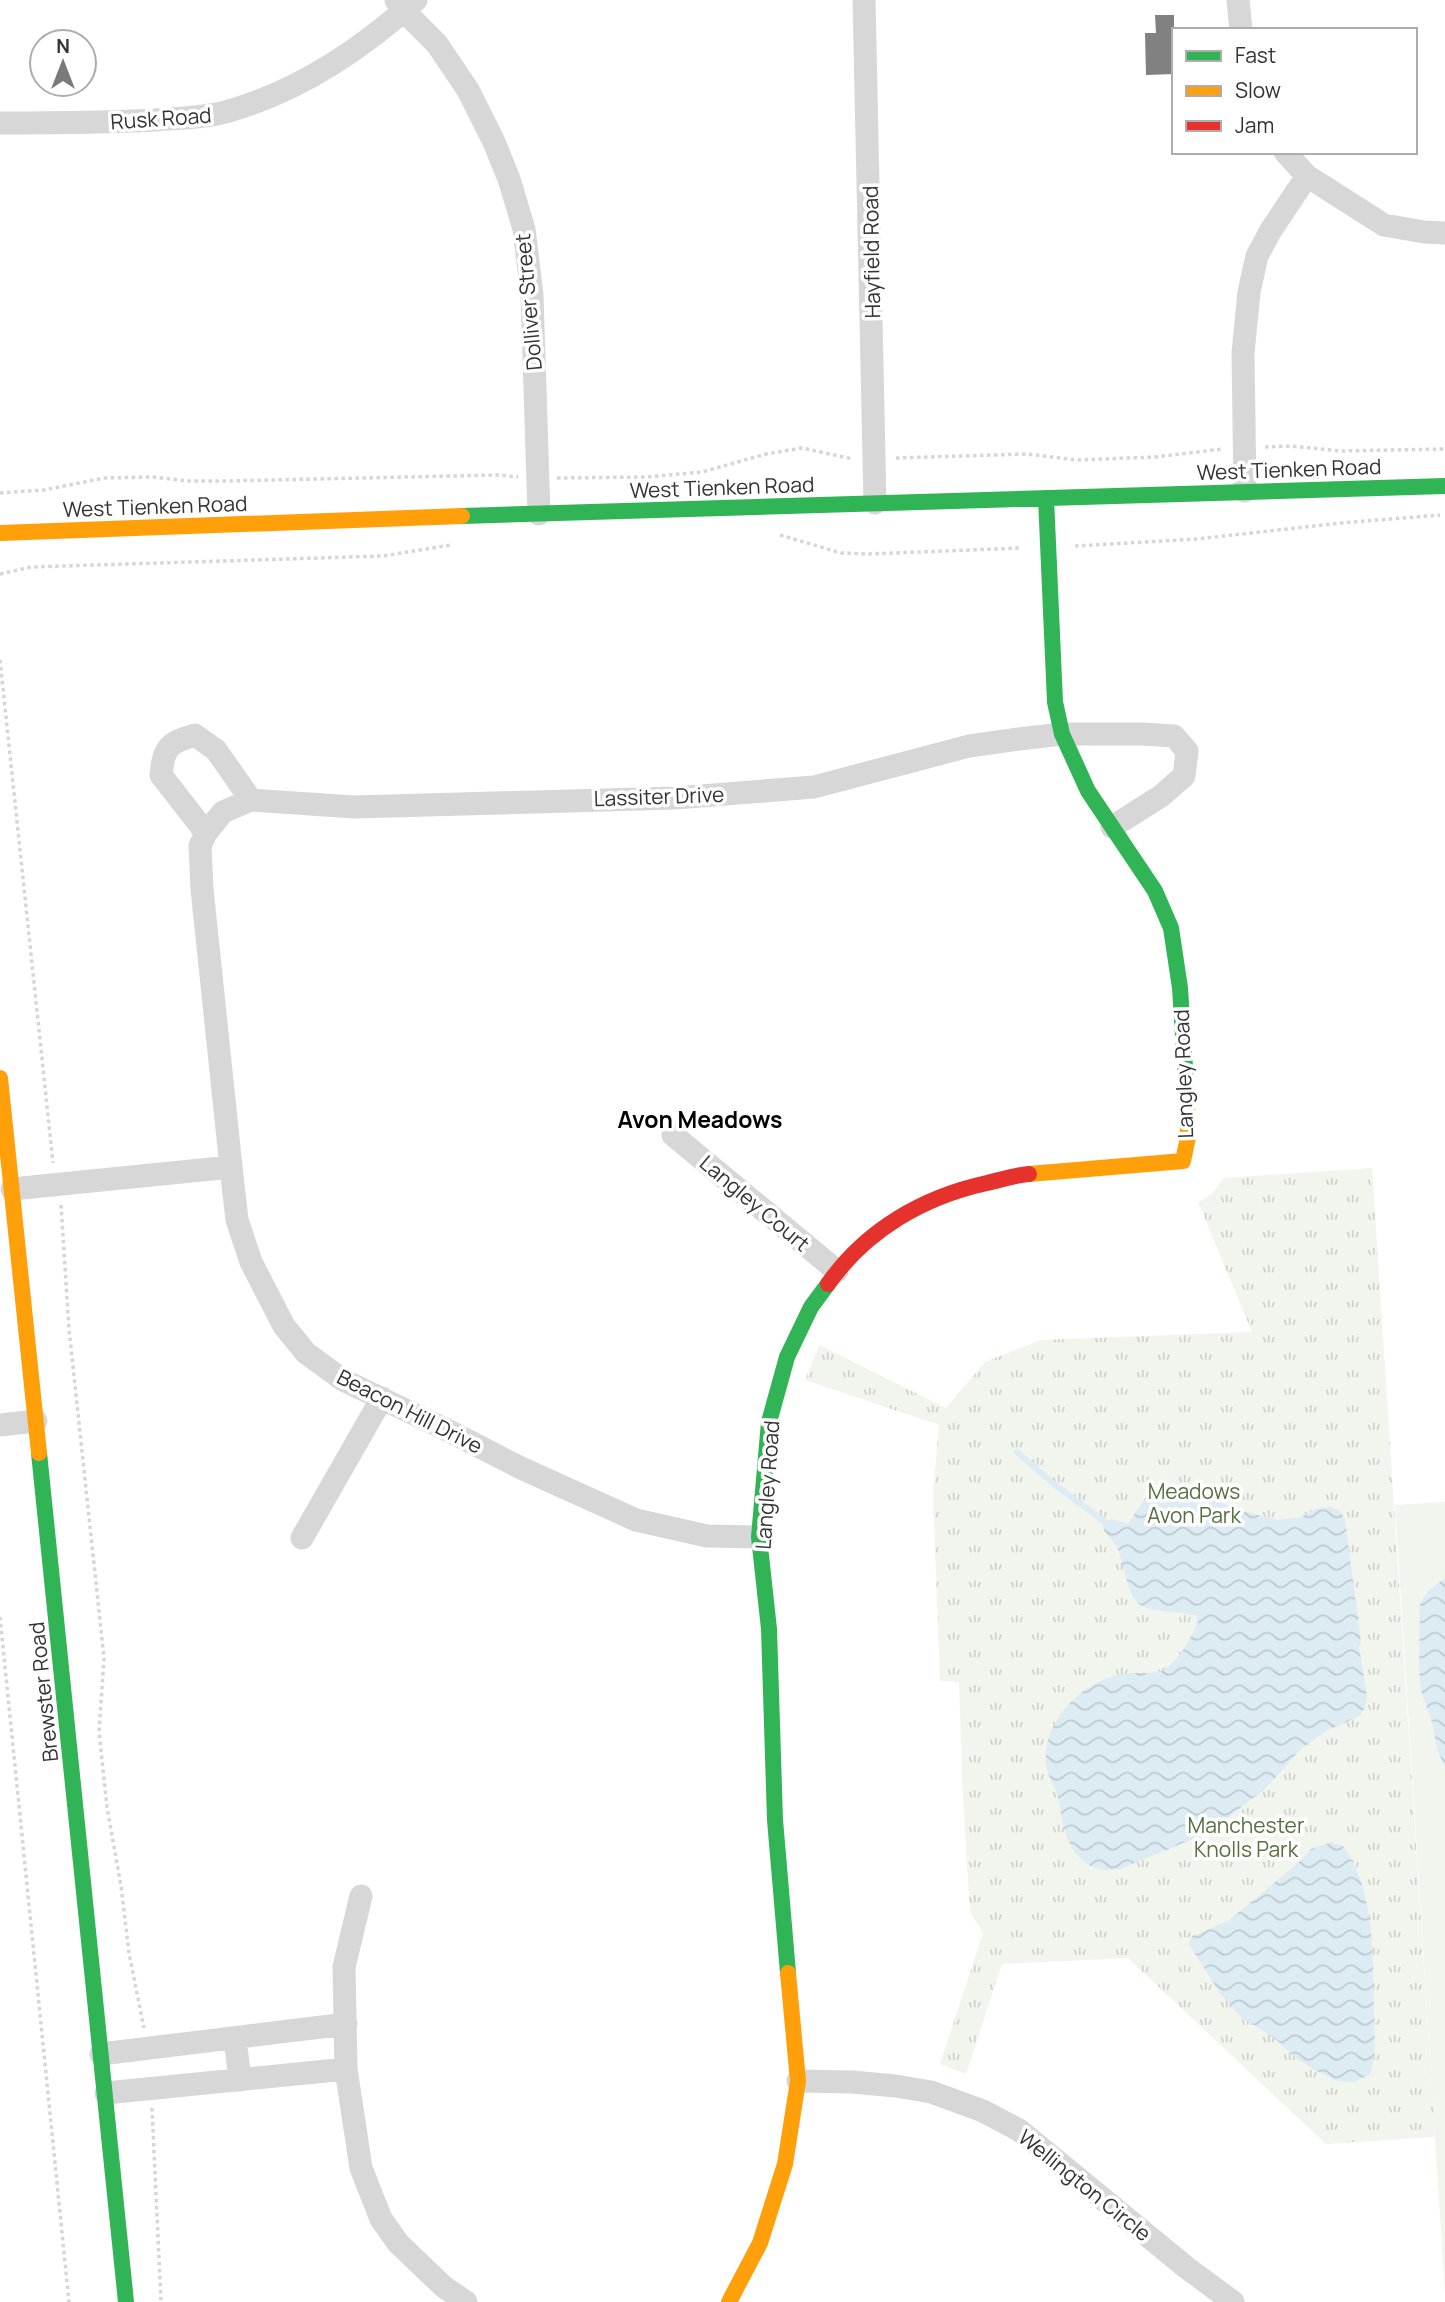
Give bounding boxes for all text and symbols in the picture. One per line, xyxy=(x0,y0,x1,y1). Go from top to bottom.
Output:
north arrow xyxy=(28,28,98,98)
legend xyxy=(1172,28,1417,154)
text: N xyxy=(56,33,70,59)
text: Fast xyxy=(1235,41,1276,69)
text: Slow xyxy=(1235,76,1281,104)
street label: Rusk Road xyxy=(110,101,212,135)
text: Jam xyxy=(1235,111,1274,139)
street label: Hayfield Road xyxy=(856,185,886,319)
street label: Dolliver Street xyxy=(508,232,548,372)
street label: West Tienken Road xyxy=(1196,452,1382,486)
street label: West Tienken Road xyxy=(629,470,815,504)
street label: West Tienken Road xyxy=(62,489,248,523)
street label: Lassiter Drive xyxy=(593,780,725,812)
street label: Langley Road xyxy=(1167,1009,1199,1139)
district label: Avon Meadows xyxy=(618,1103,782,1135)
street label: Langley Court xyxy=(694,1149,816,1257)
street label: Beacon Hill Drive xyxy=(333,1362,487,1460)
street label: Langley Road xyxy=(749,1420,785,1550)
park label: Meadows Avon Park xyxy=(1147,1477,1241,1529)
street label: Brewster Road xyxy=(22,1621,64,1763)
park label: Manchester Knolls Park xyxy=(1188,1811,1305,1863)
street label: Wellington Circle xyxy=(1013,2123,1157,2247)

